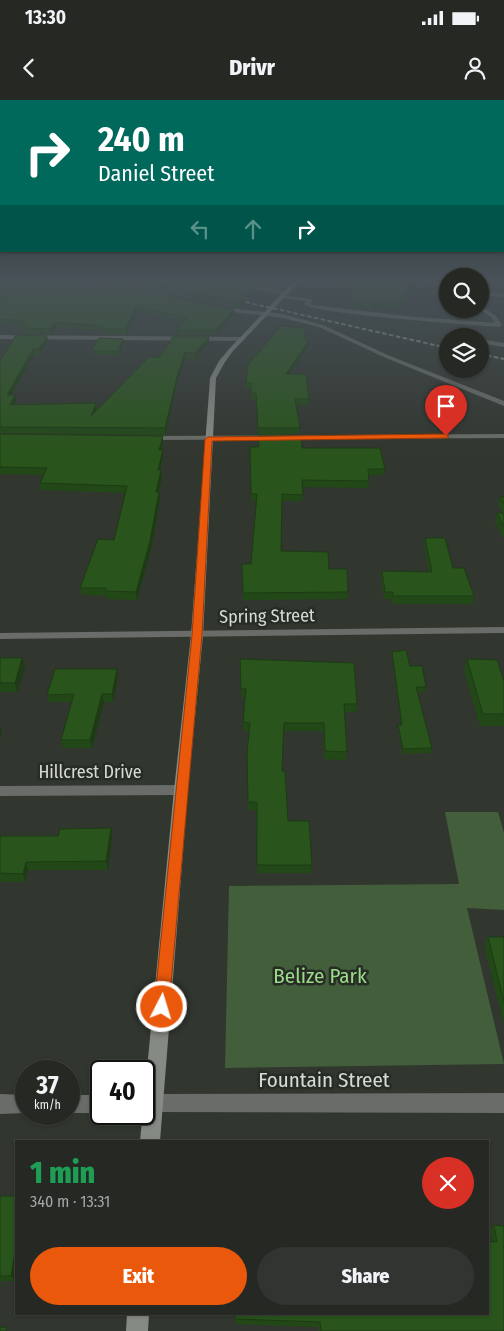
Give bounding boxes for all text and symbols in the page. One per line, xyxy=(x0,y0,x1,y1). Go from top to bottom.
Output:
text: 13:30 xyxy=(25,6,66,29)
icon: back xyxy=(15,54,43,82)
text: Drivr xyxy=(229,54,275,81)
icon: person xyxy=(461,54,489,82)
text: 240 m xyxy=(98,118,185,160)
icon: right xyxy=(15,120,80,185)
text: Daniel Street xyxy=(98,160,214,187)
icon: left xyxy=(186,215,214,243)
icon: ahead xyxy=(239,215,267,243)
icon: right xyxy=(292,215,320,243)
map controls xyxy=(439,268,489,378)
button: search xyxy=(439,268,489,318)
button: layers xyxy=(439,328,489,378)
pin xyxy=(425,385,467,436)
icon: arrive xyxy=(432,392,460,420)
street label: Spring Street xyxy=(219,604,315,628)
street label: Hillcrest Drive xyxy=(38,761,142,783)
park label: Belize Park xyxy=(273,963,367,989)
position arrow xyxy=(135,980,187,1032)
speed limit sign: 40 xyxy=(90,1060,155,1125)
street label: Fountain Street xyxy=(258,1067,390,1093)
text: 37 xyxy=(36,1071,59,1101)
text: km/h xyxy=(34,1098,61,1112)
text: 1 min xyxy=(30,1155,95,1191)
button: close xyxy=(422,1157,474,1209)
text: 340 m · 13:31 xyxy=(30,1192,110,1211)
button: Exit xyxy=(30,1247,247,1305)
button: Share xyxy=(257,1247,474,1305)

